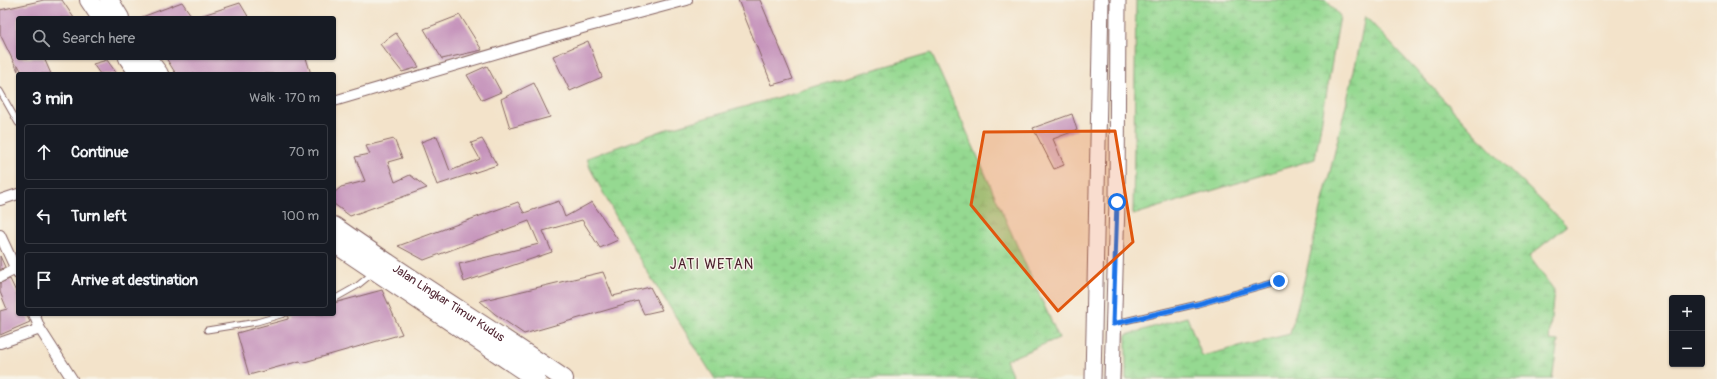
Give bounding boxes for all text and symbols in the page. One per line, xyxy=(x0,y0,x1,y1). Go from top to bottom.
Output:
search box xyxy=(16,16,336,60)
icon: search xyxy=(30,27,52,49)
text: Search here xyxy=(62,29,135,48)
text: 3 min xyxy=(32,88,73,109)
text: Walk · 170 m xyxy=(249,90,320,106)
icon: ahead xyxy=(33,141,55,163)
text: Continue xyxy=(71,143,129,162)
text: 70 m xyxy=(289,144,319,160)
route start xyxy=(1108,193,1126,211)
icon: left xyxy=(33,205,55,227)
text: Turn left xyxy=(71,207,127,226)
text: 100 m xyxy=(282,208,319,224)
district label: JATI WETAN xyxy=(670,256,754,273)
street label: Jalan Lingkar Timur Kudus xyxy=(390,261,508,345)
icon: arrive xyxy=(33,269,55,291)
text: Arrive at destination xyxy=(71,271,198,290)
route end xyxy=(1270,272,1288,290)
map controls xyxy=(1669,295,1705,367)
button: + xyxy=(1669,295,1705,331)
button: − xyxy=(1669,331,1705,367)

